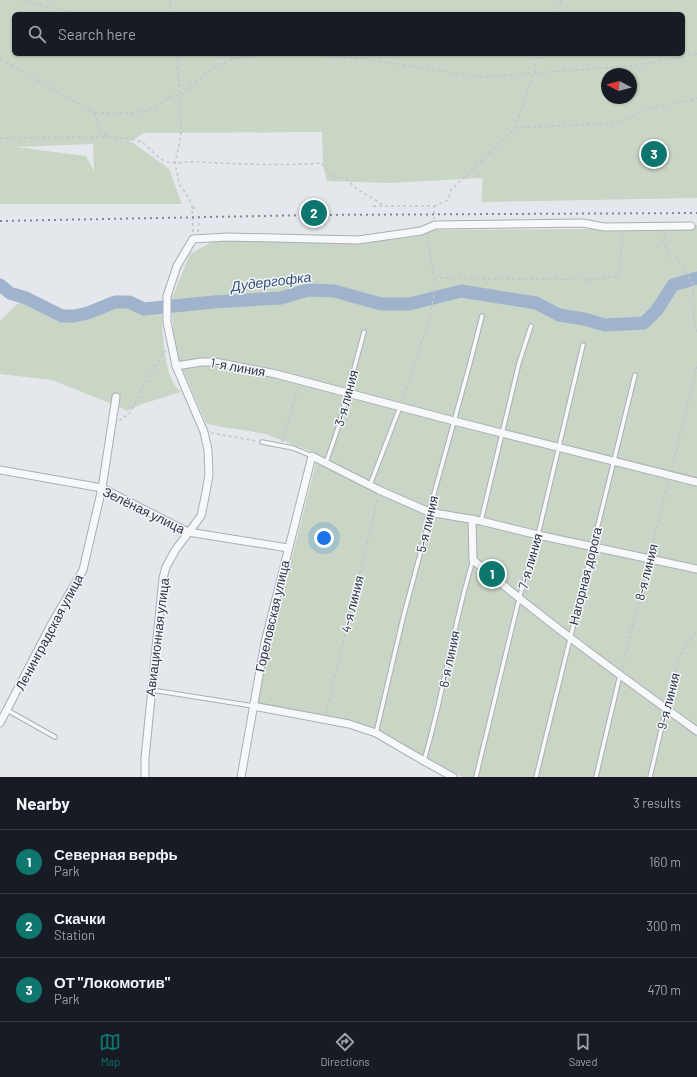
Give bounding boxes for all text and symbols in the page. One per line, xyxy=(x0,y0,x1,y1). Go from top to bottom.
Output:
search box xyxy=(12,12,685,56)
icon: search xyxy=(26,23,48,45)
text: Search here xyxy=(58,25,136,43)
north arrow xyxy=(601,68,637,104)
pin: 3 xyxy=(641,139,667,169)
pin: 2 xyxy=(301,198,327,228)
water label: Дудергофка xyxy=(228,268,312,295)
street label: 1-я линия xyxy=(209,354,267,380)
street label: 3-я линия xyxy=(331,368,361,428)
street label: Зелёная улица xyxy=(100,483,188,537)
street label: 5-я линия xyxy=(413,494,441,554)
street label: Нагорная дорога xyxy=(565,525,605,627)
your location xyxy=(314,528,334,548)
street label: 7-я линия xyxy=(514,531,546,591)
street label: 8-я линия xyxy=(631,542,661,602)
street label: Гореловская улица xyxy=(251,558,293,673)
pin: 1 xyxy=(479,559,505,589)
street label: Ленинградская улица xyxy=(12,571,87,693)
street label: 4-я линия xyxy=(337,574,367,634)
street label: Авиационная улица xyxy=(142,576,172,697)
street label: 6-я линия xyxy=(435,629,463,689)
street label: 9-я линия xyxy=(653,671,683,731)
text: Nearby xyxy=(16,793,70,813)
text: 3 results xyxy=(633,795,681,811)
text: Северная верфь xyxy=(54,845,178,863)
text: 1 xyxy=(27,854,31,870)
text: 160 m xyxy=(649,854,681,870)
text: Park xyxy=(54,863,80,879)
text: Скачки xyxy=(54,909,106,927)
text: 2 xyxy=(25,918,33,934)
text: 300 m xyxy=(646,918,681,934)
text: Station xyxy=(54,927,95,943)
text: ОТ "Локомотив" xyxy=(54,973,170,991)
text: 3 xyxy=(25,982,33,998)
text: 470 m xyxy=(647,982,681,998)
text: Park xyxy=(54,991,80,1007)
tab: Map xyxy=(99,1031,121,1068)
tab: Directions xyxy=(320,1031,370,1068)
tab: Saved xyxy=(569,1031,598,1068)

